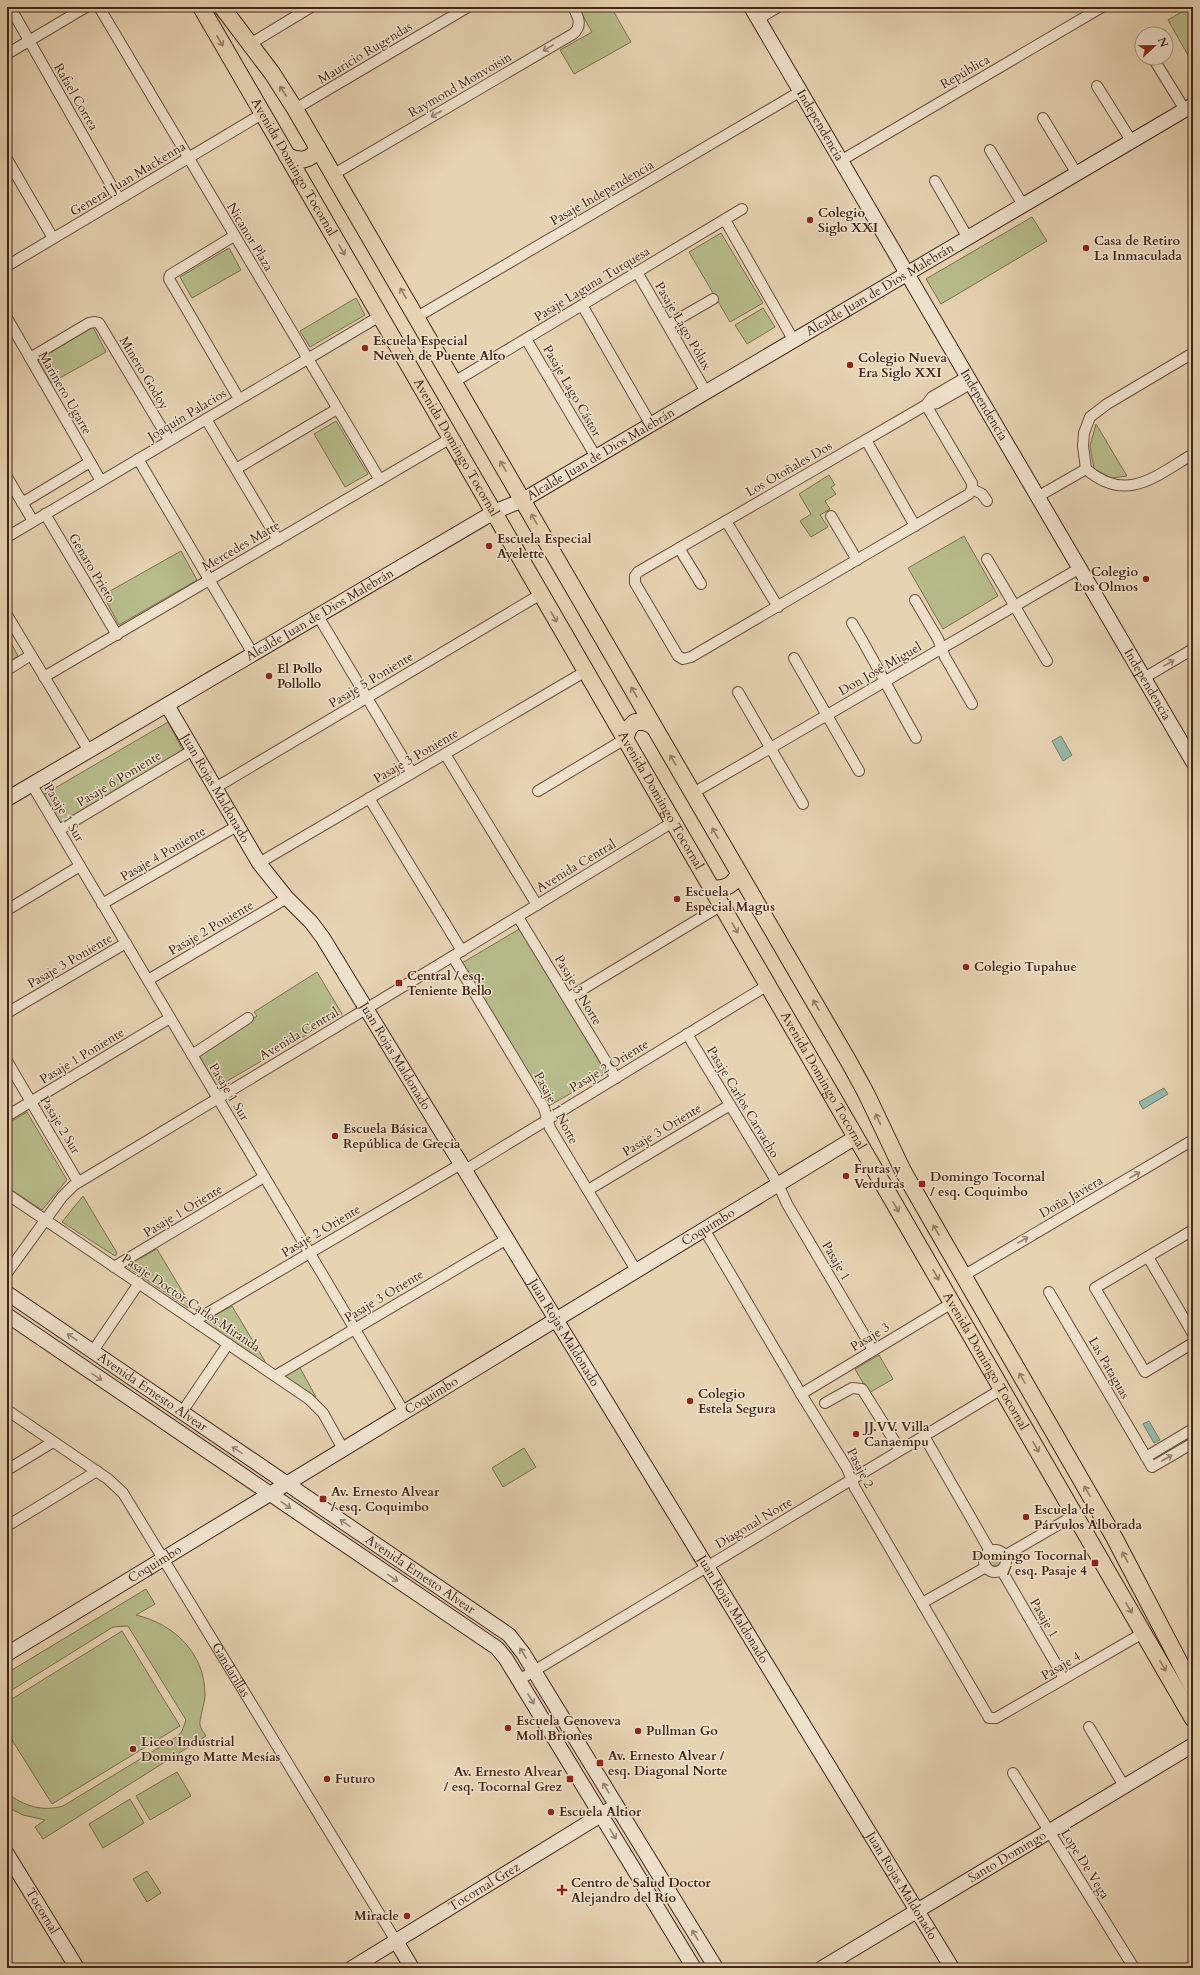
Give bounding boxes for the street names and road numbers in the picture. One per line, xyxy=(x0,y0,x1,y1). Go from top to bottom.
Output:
street label: Mauricio Rugendas xyxy=(314,18,416,88)
street label: Raymond Monvoisin xyxy=(405,48,516,122)
street label: República xyxy=(937,50,993,93)
street label: Rafael Correa xyxy=(49,60,103,134)
street label: Independencia xyxy=(792,86,848,165)
street label: Avenida Domingo Tocornal xyxy=(247,95,341,240)
street label: General Juan Mackenna xyxy=(67,137,189,221)
street label: Pasaje Independencia xyxy=(547,156,657,230)
street label: Nicanor Plaza xyxy=(222,199,278,275)
street label: Alcalde Juan de Dios Malebrán xyxy=(803,239,958,340)
street label: Pasaje Laguna Turquesa xyxy=(531,242,654,326)
street label: Pasaje Lago Pólux xyxy=(650,279,716,374)
street label: Minero Godoy xyxy=(115,333,173,413)
street label: Pasaje Lago Cástor xyxy=(538,342,606,440)
street label: Marinero Ugarte xyxy=(34,348,96,438)
street label: Independencia xyxy=(956,366,1012,444)
street label: Avenida Domingo Tocornal xyxy=(409,375,504,520)
street label: Joaquín Palacios xyxy=(143,384,230,447)
street label: Alcalde Juan de Dios Malebrán xyxy=(523,403,679,505)
street label: Los Otoñales Dos xyxy=(742,437,836,501)
street label: Mercedes Matte xyxy=(199,516,283,576)
street label: Genaro Prieto xyxy=(64,530,120,606)
street label: Alcalde Juan de Dios Malebrán xyxy=(242,564,398,665)
street label: Don José Miguel xyxy=(835,638,925,700)
street label: Independencia xyxy=(1120,645,1176,724)
street label: Pasaje 5 Poniente xyxy=(325,648,417,712)
street label: Pasaje 3 Poniente xyxy=(370,724,462,788)
street label: Juan Rojas Maldonado xyxy=(175,728,254,846)
street label: Avenida Domingo Tocornal xyxy=(614,728,708,873)
street label: Pasaje 6 Poniente xyxy=(73,747,165,811)
street label: Pasaje 1 Sur xyxy=(40,781,89,846)
street label: Pasaje 4 Poniente xyxy=(117,822,209,886)
street label: Avenida Central xyxy=(533,835,620,897)
street label: Pasaje 2 Poniente xyxy=(165,896,257,960)
street label: Pasaje 3 Poniente xyxy=(24,929,116,993)
street label: Pasaje 3 Norte xyxy=(550,951,606,1029)
street label: Juan Rojas Maldonado xyxy=(354,997,435,1113)
street label: Avenida Central xyxy=(256,1003,343,1065)
street label: Avenida Domingo Tocornal xyxy=(776,1008,871,1154)
street label: Pasaje 1 Poniente xyxy=(36,1024,128,1088)
street label: Pasaje 2 Oriente xyxy=(566,1035,652,1097)
street label: Pasaje Carlos Carvacho xyxy=(702,1043,784,1161)
street label: Pasaje 1 Sur xyxy=(205,1060,254,1125)
street label: Pasaje 1 Norte xyxy=(529,1069,583,1147)
street label: Pasaje 2 Sur xyxy=(36,1093,85,1158)
street label: Pasaje 3 Oriente xyxy=(619,1099,705,1161)
street label: Doña Javiera xyxy=(1036,1171,1106,1222)
street label: Pasaje 1 Oriente xyxy=(140,1180,226,1242)
street label: Pasaje 2 Oriente xyxy=(278,1200,364,1262)
street label: Coquimbo xyxy=(678,1204,738,1250)
street label: Pasaje 1 xyxy=(817,1238,855,1284)
street label: Pasaje Doctor Carlos Miranda xyxy=(118,1250,264,1356)
street label: Pasaje 3 Oriente xyxy=(341,1265,427,1327)
street label: Juan Rojas Maldonado xyxy=(523,1274,604,1390)
street label: Avenida Domingo Tocornal xyxy=(938,1289,1033,1434)
street label: Pasaje 3 xyxy=(847,1318,893,1356)
street label: Las Pataguas xyxy=(1084,1334,1134,1402)
street label: Avenida Ernesto Alvear xyxy=(94,1348,211,1436)
street label: Coquimbo xyxy=(401,1372,462,1419)
street label: Pasaje 2 xyxy=(842,1445,878,1492)
street label: Diagonal Norte xyxy=(712,1493,796,1553)
street label: Avenida Ernesto Alvear xyxy=(362,1531,479,1619)
street label: Coquimbo xyxy=(125,1541,185,1587)
street label: Juan Rojas Maldonado xyxy=(692,1550,773,1666)
street label: Pasaje 1 xyxy=(1025,1595,1063,1641)
street label: Gandarillas xyxy=(207,1639,254,1701)
street label: Pasaje 4 xyxy=(1038,1647,1084,1685)
street label: Santo Domingo xyxy=(965,1826,1050,1887)
street label: Lope De Vega xyxy=(1056,1826,1114,1903)
street label: Juan Rojas Maldonado xyxy=(861,1827,942,1943)
street label: Tocornal Grez xyxy=(445,1858,523,1916)
street label: Tocornal xyxy=(21,1885,63,1938)

